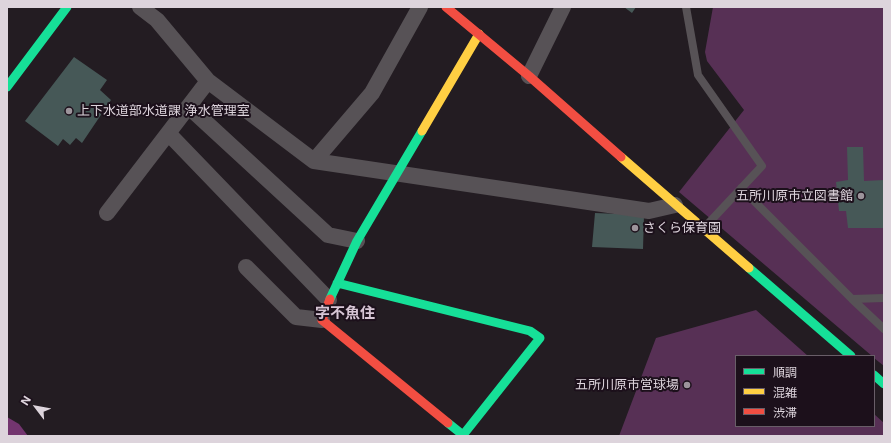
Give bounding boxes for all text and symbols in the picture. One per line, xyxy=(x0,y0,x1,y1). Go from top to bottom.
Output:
place label: 上下水道部水道課 浄水管理室 xyxy=(77,103,250,119)
marker: 上下水道部水道課 浄水管理室 xyxy=(64,106,74,116)
place label: 五所川原市立図書館 xyxy=(736,188,853,204)
marker: 五所川原市立図書館 xyxy=(856,191,866,201)
place label: さくら保育園 xyxy=(643,220,721,236)
marker: さくら保育園 xyxy=(630,223,640,233)
district label: 字不魚住 xyxy=(315,304,375,322)
legend xyxy=(735,355,875,427)
text: 順調 xyxy=(773,365,797,380)
place label: 五所川原市営球場 xyxy=(575,377,679,393)
marker: 五所川原市営球場 xyxy=(682,380,692,390)
text: 混雑 xyxy=(773,385,797,400)
north arrow xyxy=(16,387,56,427)
text: N xyxy=(18,393,34,408)
text: 渋滞 xyxy=(773,405,797,420)

